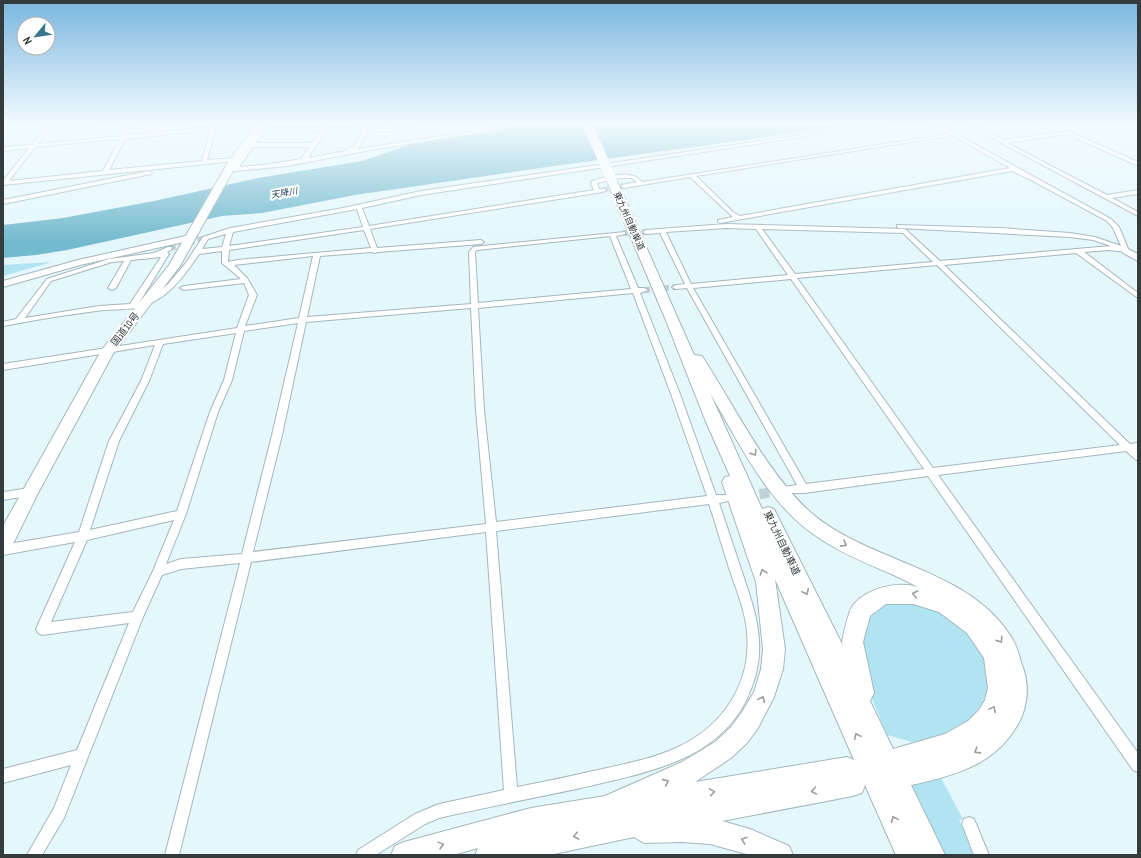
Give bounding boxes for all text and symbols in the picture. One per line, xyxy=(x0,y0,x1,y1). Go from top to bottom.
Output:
north arrow xyxy=(16,16,56,56)
text: N xyxy=(20,35,35,47)
water label: 天降川 xyxy=(270,185,299,201)
street label: 東九州自動車道 xyxy=(611,190,647,252)
street label: 国道10号 xyxy=(108,310,142,348)
one-way arrow xyxy=(749,449,757,456)
street label: 東九州自動車道 xyxy=(761,509,803,577)
one-way arrow xyxy=(840,539,847,547)
one-way arrow xyxy=(759,569,767,576)
one-way arrow xyxy=(801,588,809,596)
one-way arrow xyxy=(912,591,918,599)
one-way arrow xyxy=(995,636,1003,643)
one-way arrow xyxy=(757,696,765,703)
one-way arrow xyxy=(988,705,996,713)
one-way arrow xyxy=(854,733,862,741)
one-way arrow xyxy=(974,747,981,754)
one-way arrow xyxy=(662,779,669,787)
one-way arrow xyxy=(811,787,817,795)
one-way arrow xyxy=(709,788,716,796)
one-way arrow xyxy=(890,816,898,823)
one-way arrow xyxy=(573,831,580,840)
one-way arrow xyxy=(741,836,748,845)
one-way arrow xyxy=(438,841,445,850)

